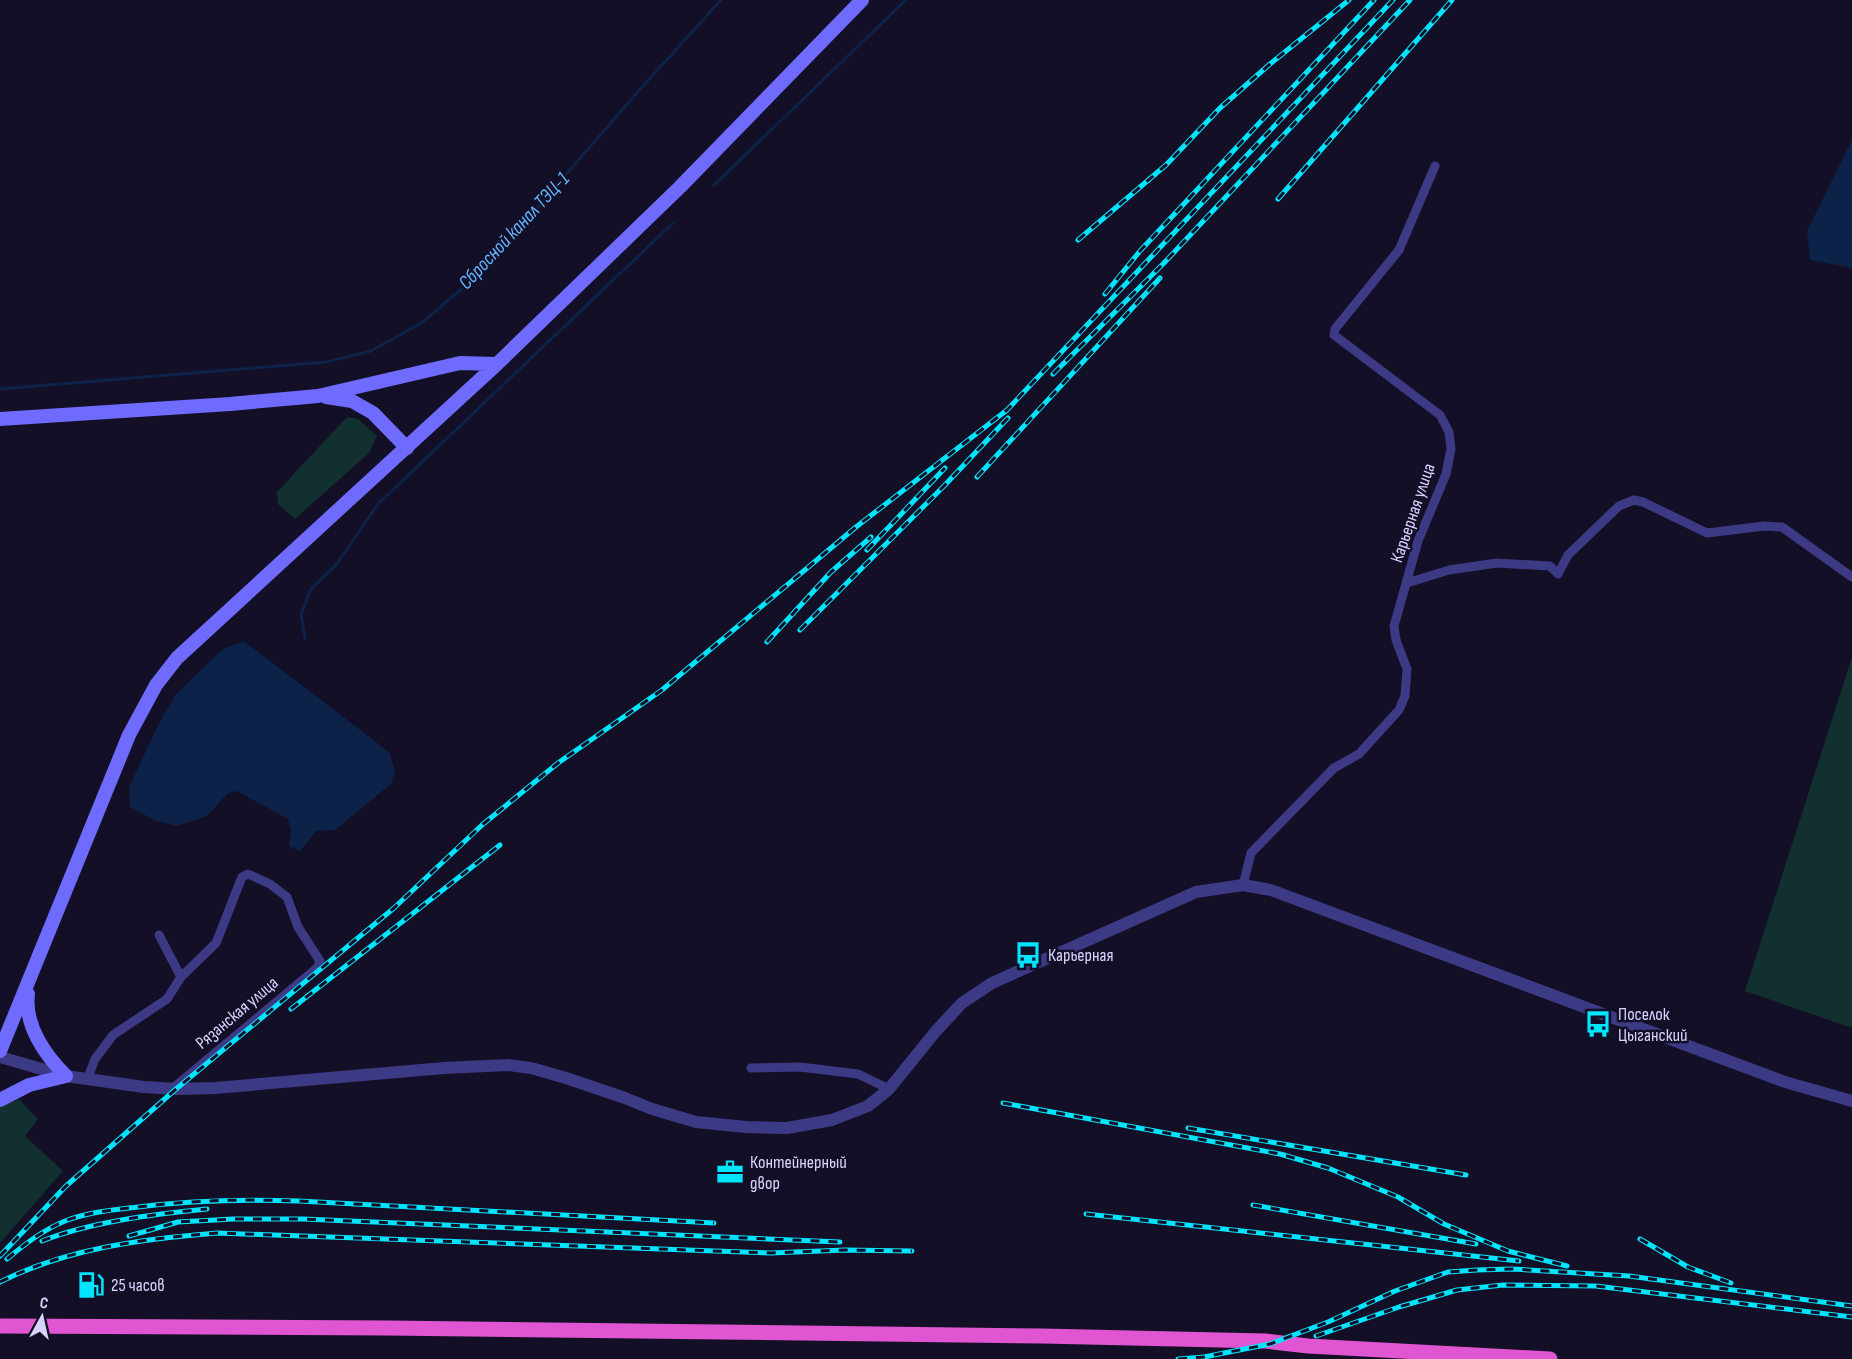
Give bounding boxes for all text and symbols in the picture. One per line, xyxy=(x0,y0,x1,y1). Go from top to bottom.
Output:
water label: Сбросной канал ТЭЦ-1 xyxy=(453,167,575,295)
street label: Карьерная улица xyxy=(1386,461,1440,565)
bus stop icon: Карьерная xyxy=(1013,940,1043,970)
place label: Карьерная xyxy=(1048,945,1114,966)
street label: Рязанская улица xyxy=(191,972,283,1054)
place label: Поселок Цыганский xyxy=(1618,1004,1687,1046)
bus stop icon: Поселок Цыганский xyxy=(1583,1009,1613,1039)
place label: Контейнерный двор xyxy=(750,1152,847,1194)
office icon: Контейнерный двор xyxy=(715,1157,745,1187)
fuel station icon: 25 часов xyxy=(76,1270,106,1300)
place label: 25 часов xyxy=(111,1275,165,1296)
north arrow xyxy=(12,1287,72,1347)
text: С xyxy=(38,1294,49,1314)

